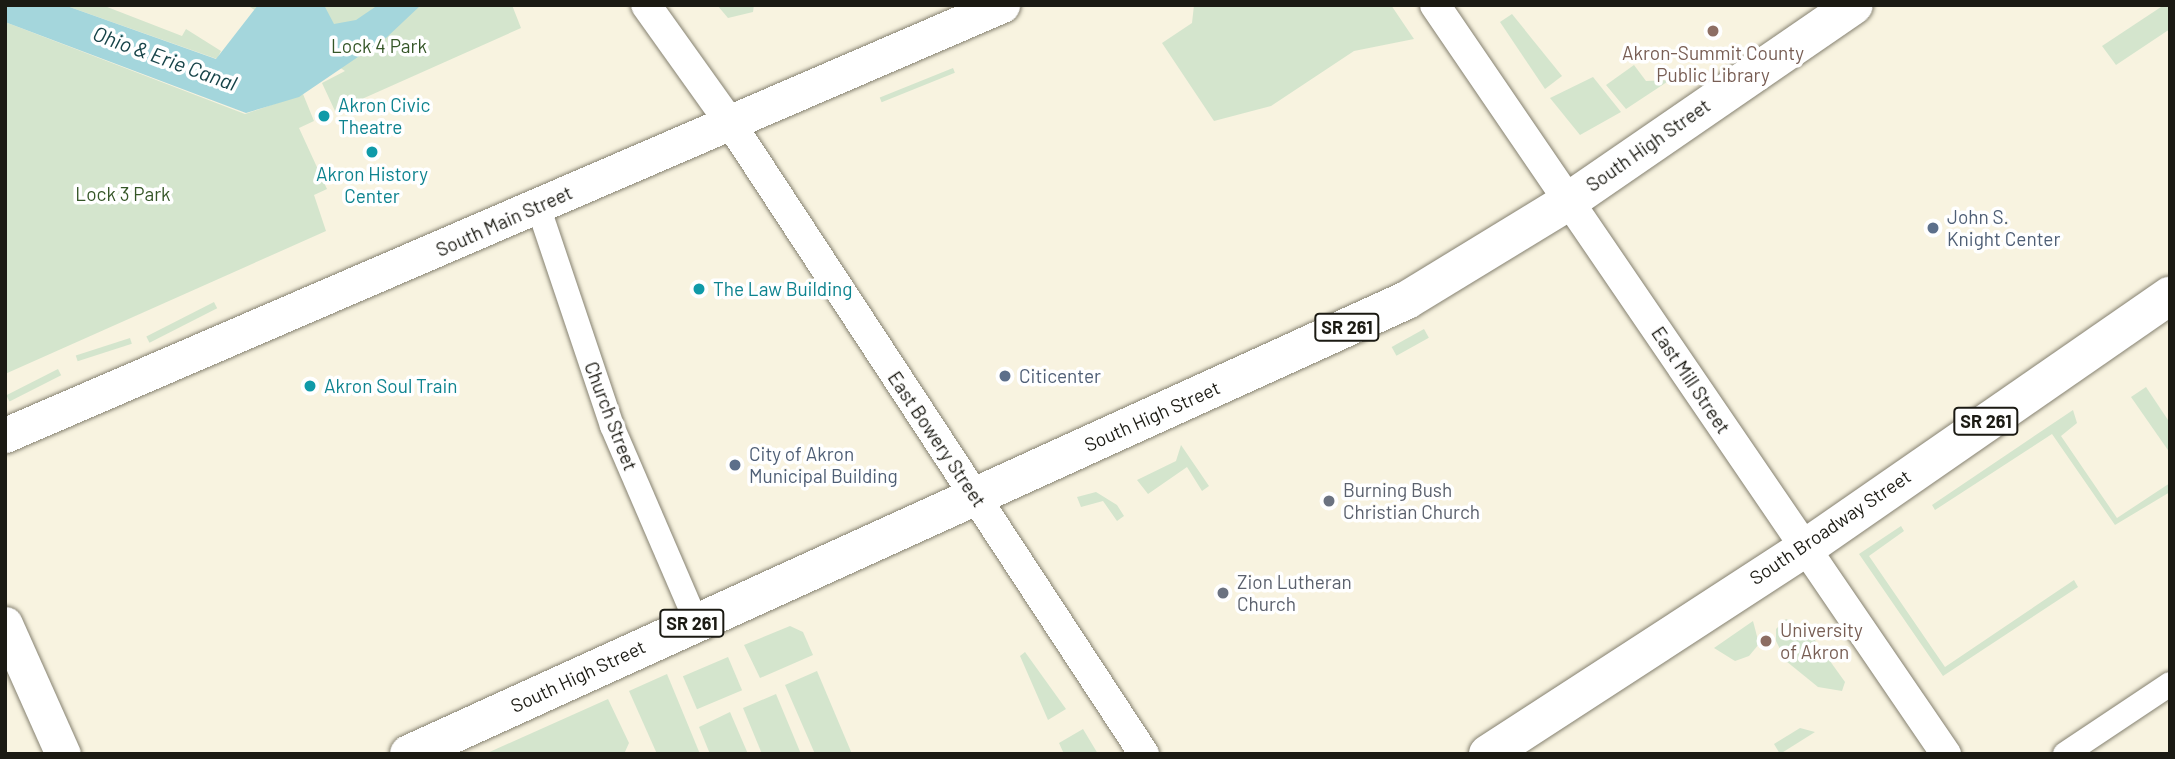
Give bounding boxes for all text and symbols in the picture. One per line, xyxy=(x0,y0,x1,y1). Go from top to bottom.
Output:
water label: Ohio & Erie Canal xyxy=(90,20,240,96)
marker: Akron-Summit County Public Library xyxy=(1705,23,1721,39)
park label: Lock 4 Park xyxy=(331,35,427,57)
place label: Akron-Summit County Public Library xyxy=(1622,42,1804,86)
place label: Akron Civic Theatre xyxy=(338,94,430,138)
street label: South High Street xyxy=(1582,94,1714,196)
marker: Akron Civic Theatre xyxy=(316,108,332,124)
marker: Akron History Center xyxy=(364,144,380,160)
place label: Akron History Center xyxy=(316,163,428,207)
street label: South Main Street xyxy=(432,181,576,261)
park label: Lock 3 Park xyxy=(75,183,171,205)
place label: John S. Knight Center xyxy=(1947,206,2060,250)
marker: John S. Knight Center xyxy=(1925,220,1941,236)
place label: The Law Building xyxy=(713,278,852,300)
marker: The Law Building xyxy=(691,281,707,297)
road number: SR 261 xyxy=(1314,312,1380,342)
street label: East Mill Street xyxy=(1647,322,1735,438)
street label: Church Street xyxy=(580,358,642,474)
place label: Citicenter xyxy=(1019,365,1101,387)
street label: East Bowery Street xyxy=(883,367,991,511)
marker: Citicenter xyxy=(997,368,1013,384)
place label: Akron Soul Train xyxy=(324,375,458,397)
street label: South High Street xyxy=(1081,376,1223,456)
marker: Akron Soul Train xyxy=(302,378,318,394)
road number: SR 261 xyxy=(1953,407,2019,436)
place label: City of Akron Municipal Building xyxy=(749,443,898,487)
marker: City of Akron Municipal Building xyxy=(727,457,743,473)
street label: South Broadway Street xyxy=(1745,465,1915,589)
place label: Burning Bush Christian Church xyxy=(1343,479,1480,523)
marker: Burning Bush Christian Church xyxy=(1321,493,1337,509)
place label: Zion Lutheran Church xyxy=(1237,571,1352,615)
marker: Zion Lutheran Church xyxy=(1215,585,1231,601)
road number: SR 261 xyxy=(659,608,725,638)
place label: University of Akron xyxy=(1780,619,1863,663)
marker: University of Akron xyxy=(1758,633,1774,649)
street label: South High Street xyxy=(507,635,649,717)

